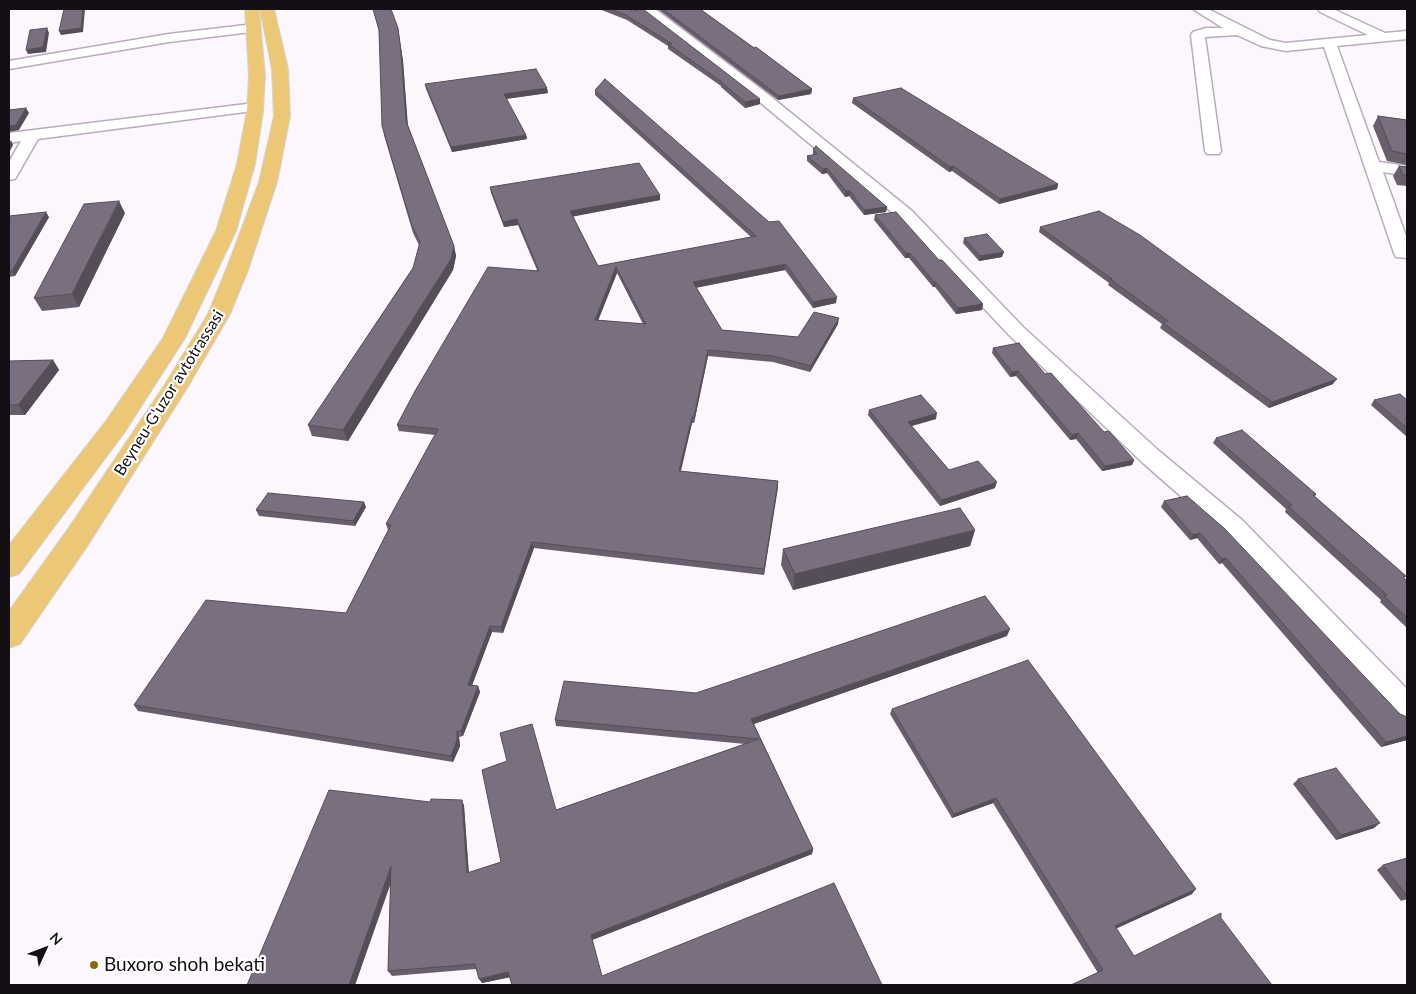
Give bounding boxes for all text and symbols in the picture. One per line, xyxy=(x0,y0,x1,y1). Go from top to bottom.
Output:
street label: Beyneu-G'uzor avtotrassasi xyxy=(110,307,228,479)
north arrow xyxy=(20,924,70,974)
text: N xyxy=(46,929,66,948)
place label: Buxoro shoh bekati xyxy=(104,954,265,976)
marker: Buxoro shoh bekati xyxy=(88,959,100,971)

